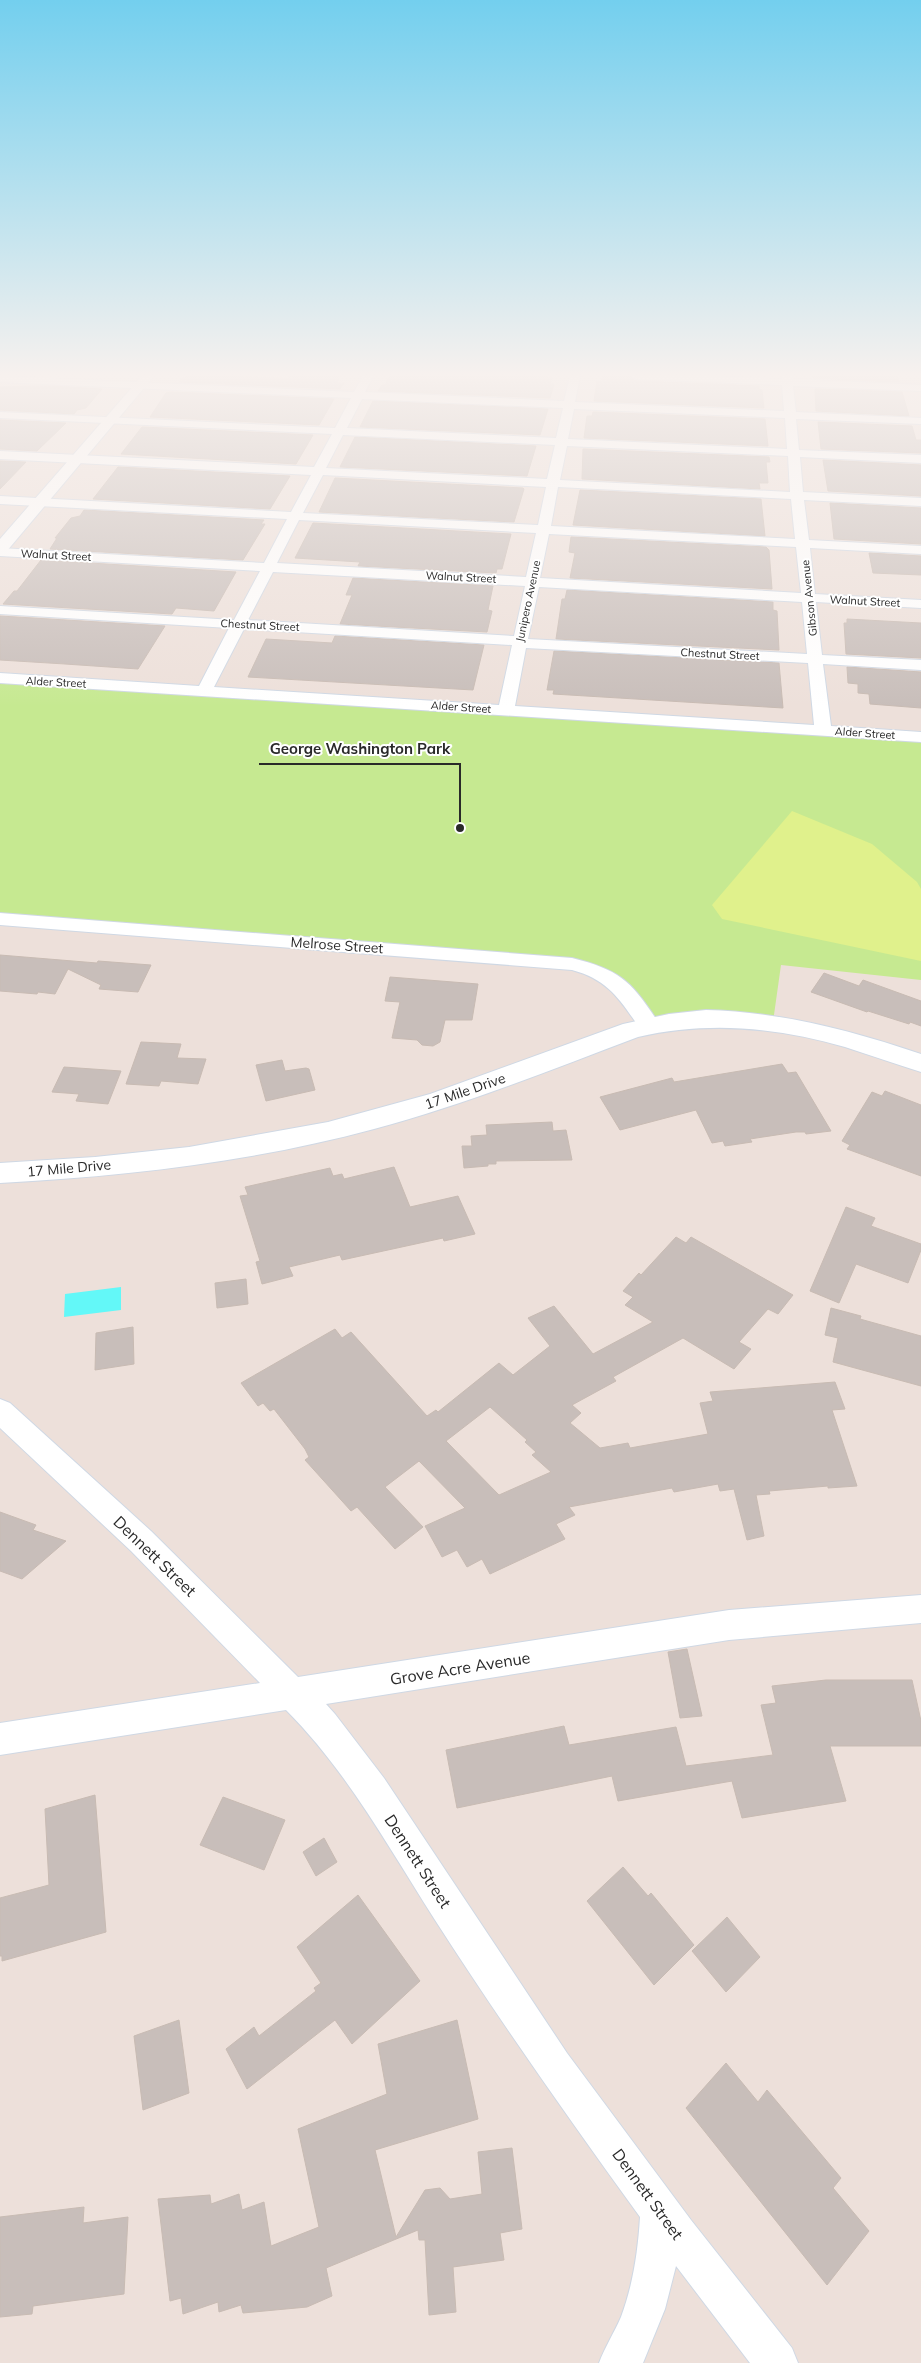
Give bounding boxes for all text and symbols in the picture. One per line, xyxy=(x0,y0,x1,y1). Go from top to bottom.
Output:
street label: Walnut Street xyxy=(20,546,92,564)
street label: Junipero Avenue xyxy=(513,559,543,643)
street label: Gibson Avenue xyxy=(798,559,820,637)
street label: Walnut Street xyxy=(425,568,497,586)
street label: Walnut Street xyxy=(829,592,901,610)
street label: Chestnut Street xyxy=(220,616,300,634)
street label: Chestnut Street xyxy=(680,645,760,663)
street label: Alder Street xyxy=(25,673,87,691)
street label: Alder Street xyxy=(430,698,492,716)
street label: Alder Street xyxy=(834,724,896,742)
callout: George Washington Park xyxy=(259,734,460,764)
text: George Washington Park xyxy=(270,739,451,758)
street label: Melrose Street xyxy=(290,933,384,957)
street label: 17 Mile Drive xyxy=(422,1069,508,1113)
street label: 17 Mile Drive xyxy=(26,1155,112,1181)
street label: Dennett Street xyxy=(109,1511,201,1601)
street label: Grove Acre Avenue xyxy=(389,1647,531,1689)
street label: Dennett Street xyxy=(380,1810,456,1912)
street label: Dennett Street xyxy=(608,2145,688,2244)

